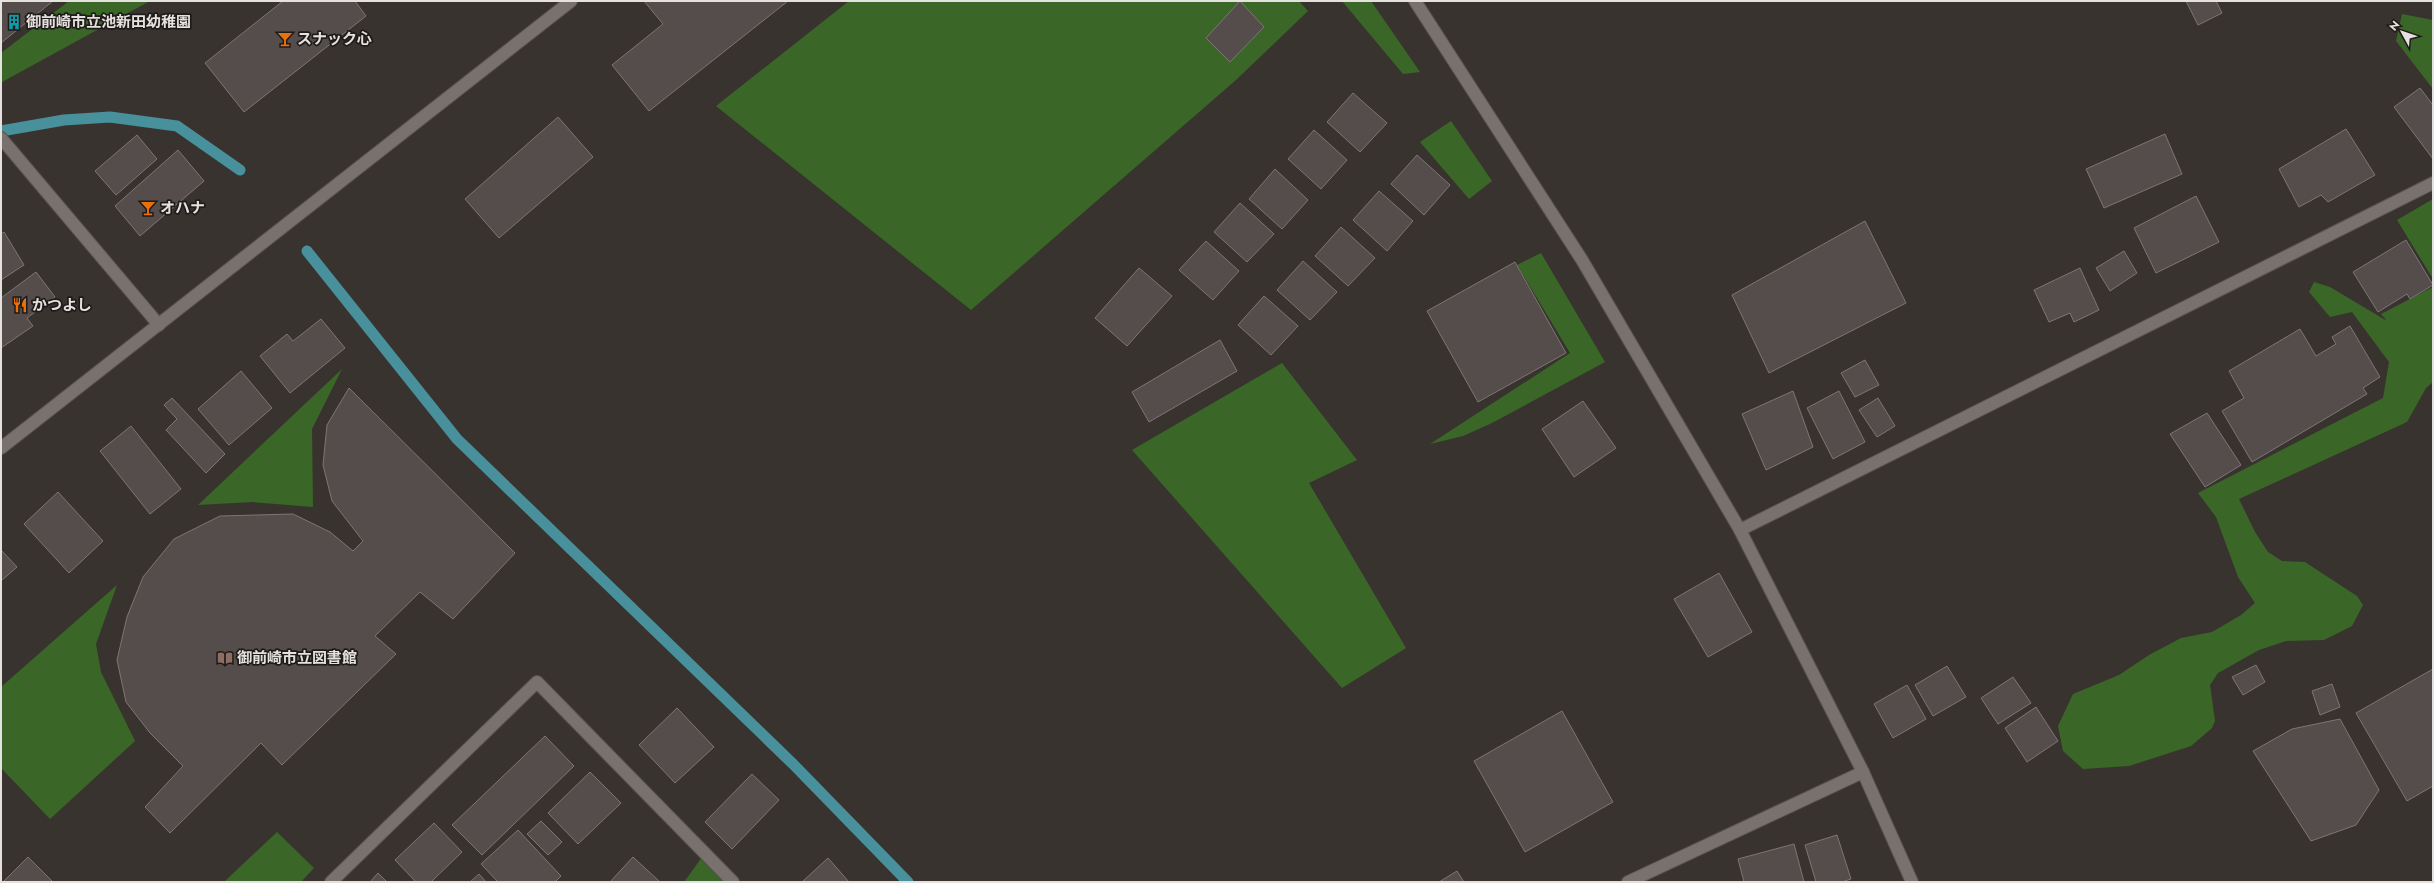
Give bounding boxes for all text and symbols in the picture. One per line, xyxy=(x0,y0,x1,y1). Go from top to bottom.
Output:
place label: 御前崎市立池新田幼稚園 xyxy=(26,11,191,33)
north arrow xyxy=(2382,12,2422,52)
building icon: 御前崎市立池新田幼稚園 xyxy=(5,13,23,31)
text: N xyxy=(2385,17,2403,34)
place label: スナック心 xyxy=(297,28,372,50)
bar icon: スナック心 xyxy=(276,30,294,48)
place label: オハナ xyxy=(160,197,205,219)
bar icon: オハナ xyxy=(139,199,157,217)
place label: かつよし xyxy=(32,294,92,316)
restaurant icon: かつよし xyxy=(11,296,29,314)
place label: 御前崎市立図書館 xyxy=(237,647,357,669)
library icon: 御前崎市立図書館 xyxy=(216,649,234,667)

